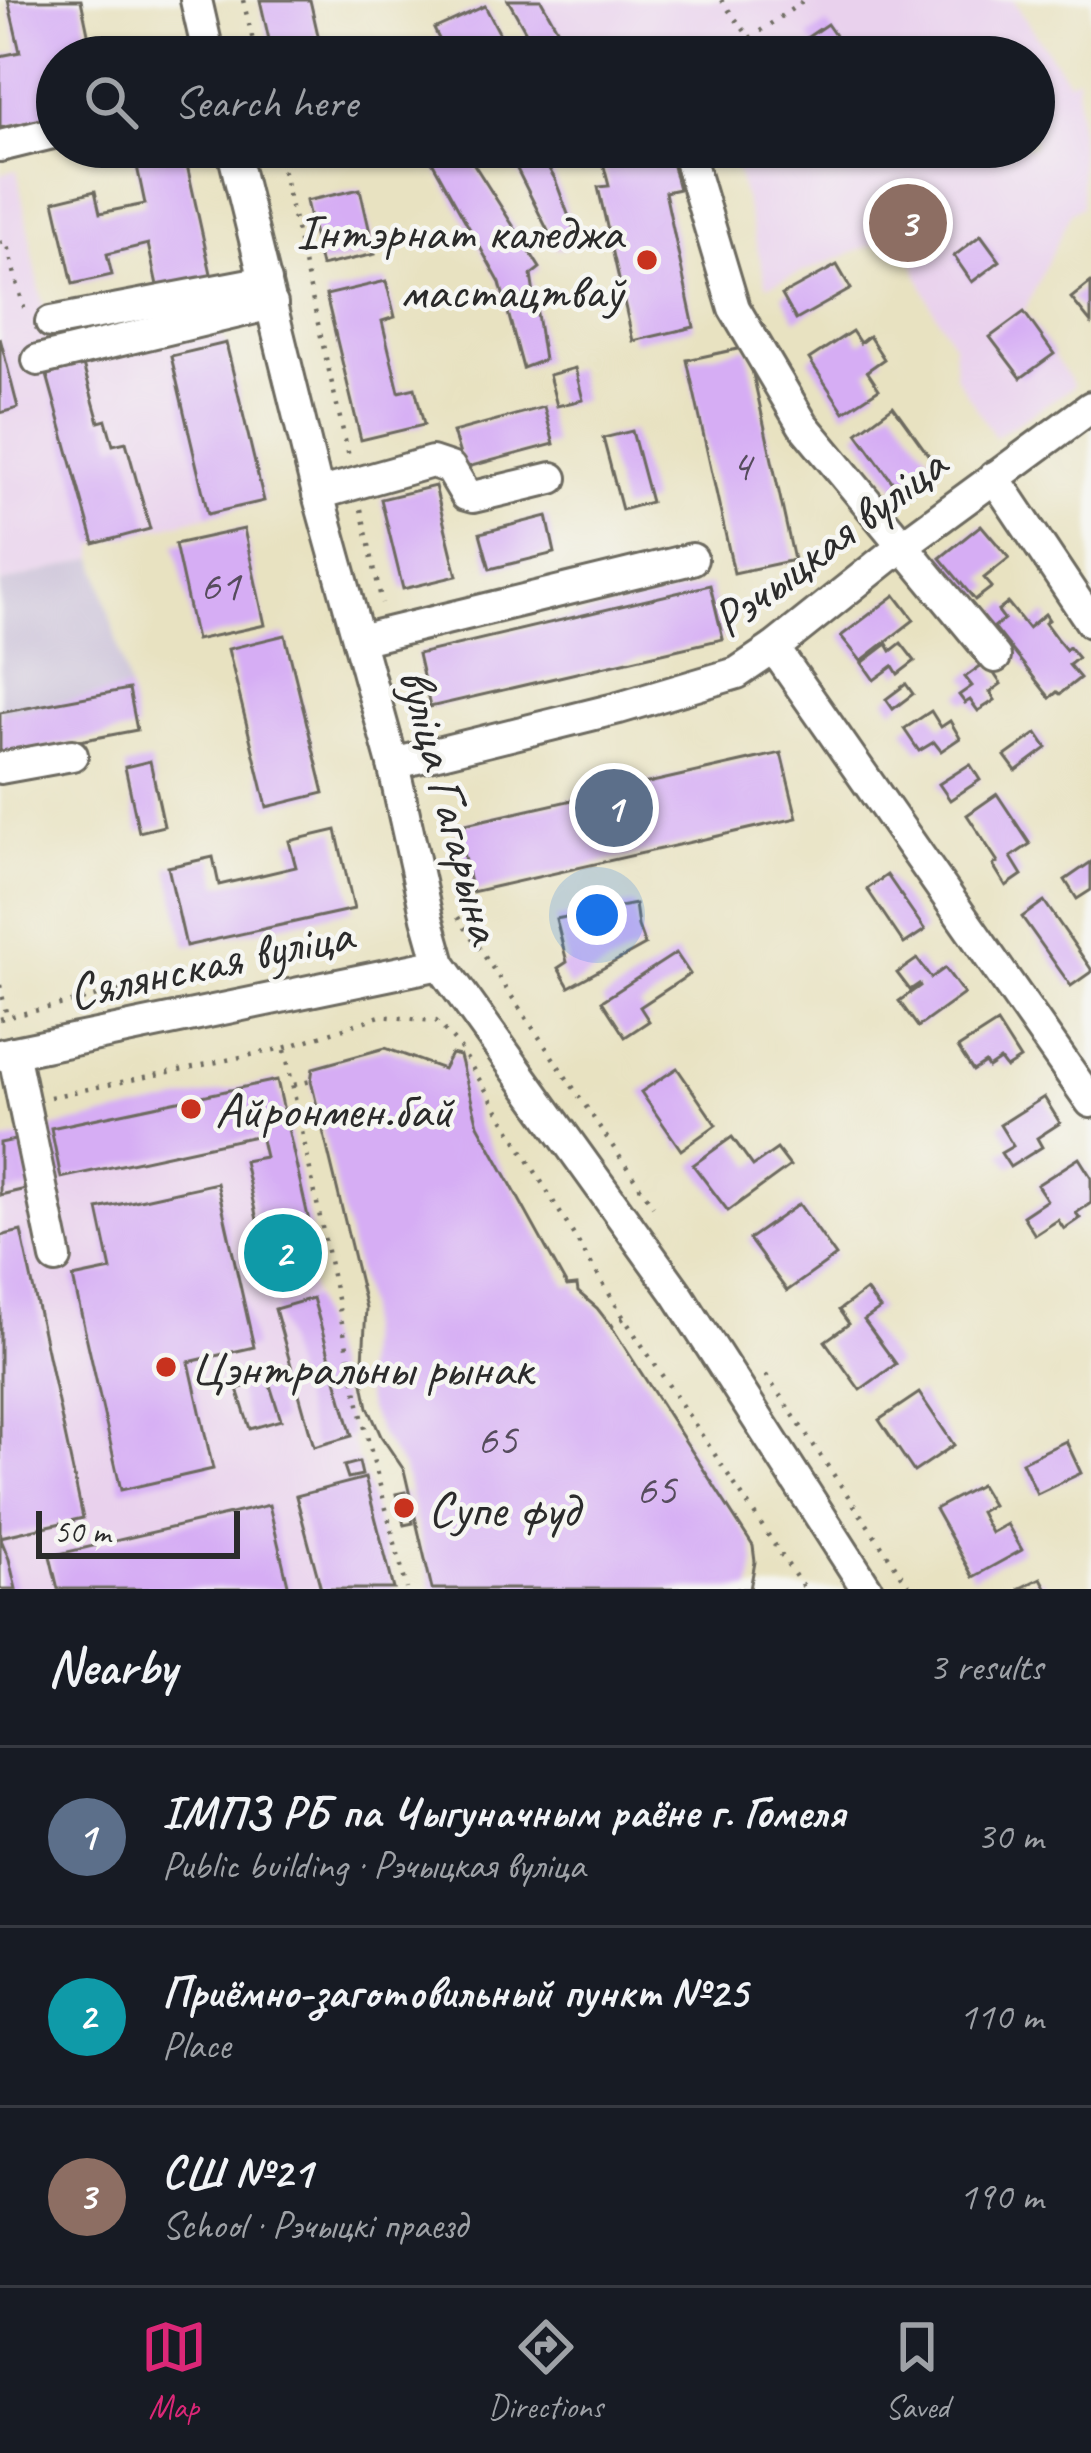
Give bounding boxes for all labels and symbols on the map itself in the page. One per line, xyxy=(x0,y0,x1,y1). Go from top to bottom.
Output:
pin: 3 xyxy=(869,178,947,268)
place label: Інтэрнат каледжа мастацтваў xyxy=(296,200,627,323)
marker: Інтэрнат каледжа мастацтваў xyxy=(634,247,660,273)
street label: Рэчыцкая вуліца xyxy=(699,431,962,651)
house number: 4 xyxy=(731,437,755,494)
house number: 61 xyxy=(200,557,243,614)
street label: вуліца Гагарына xyxy=(384,661,519,953)
pin: 1 xyxy=(575,763,653,853)
your location xyxy=(567,885,627,945)
street label: Сялянская вуліца xyxy=(62,901,362,1024)
place label: Айронмен.бай xyxy=(215,1078,455,1142)
marker: Айронмен.бай xyxy=(178,1096,204,1122)
pin: 2 xyxy=(244,1208,322,1298)
place label: Цэнтральны рынак xyxy=(190,1336,536,1400)
marker: Цэнтральны рынак xyxy=(153,1354,179,1380)
house number: 65 xyxy=(477,1411,520,1468)
house number: 65 xyxy=(636,1461,679,1518)
place label: Супе фуд xyxy=(428,1477,584,1541)
marker: Супе фуд xyxy=(391,1495,417,1521)
scale bar xyxy=(36,1505,240,1558)

